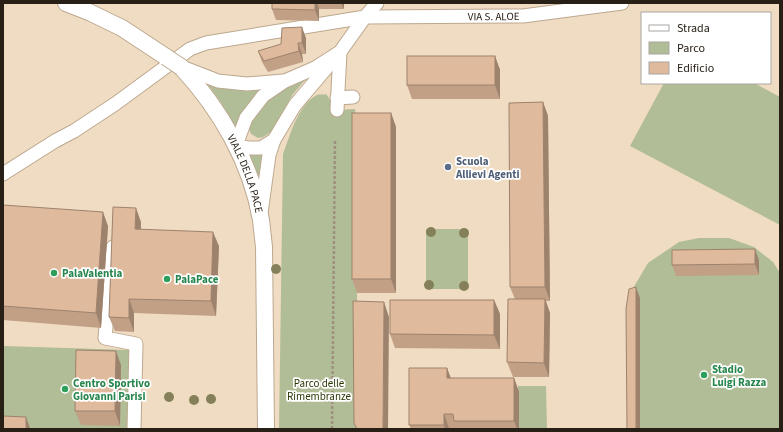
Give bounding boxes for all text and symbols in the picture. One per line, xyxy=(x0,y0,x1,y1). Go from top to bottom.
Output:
street label: VIA S. ALOE xyxy=(468,9,520,24)
legend xyxy=(641,12,771,84)
text: Strada xyxy=(677,20,710,37)
text: Parco xyxy=(677,40,705,57)
text: Edificio xyxy=(677,60,714,77)
street label: VIALE DELLA PACE xyxy=(224,132,267,214)
place label: Scuola Allievi Agenti xyxy=(455,154,519,182)
marker: Scuola Allievi Agenti xyxy=(443,162,453,172)
place label: PalaValentia xyxy=(62,266,123,281)
marker: PalaValentia xyxy=(49,268,59,278)
place label: PalaPace xyxy=(175,272,219,287)
marker: PalaPace xyxy=(162,274,172,284)
place label: Stadio Luigi Razza xyxy=(712,362,766,390)
marker: Stadio Luigi Razza xyxy=(699,370,709,380)
place label: Centro Sportivo Giovanni Parisi xyxy=(73,376,150,404)
park label: Parco delle Rimembranze xyxy=(287,376,351,404)
marker: Centro Sportivo Giovanni Parisi xyxy=(60,384,70,394)

